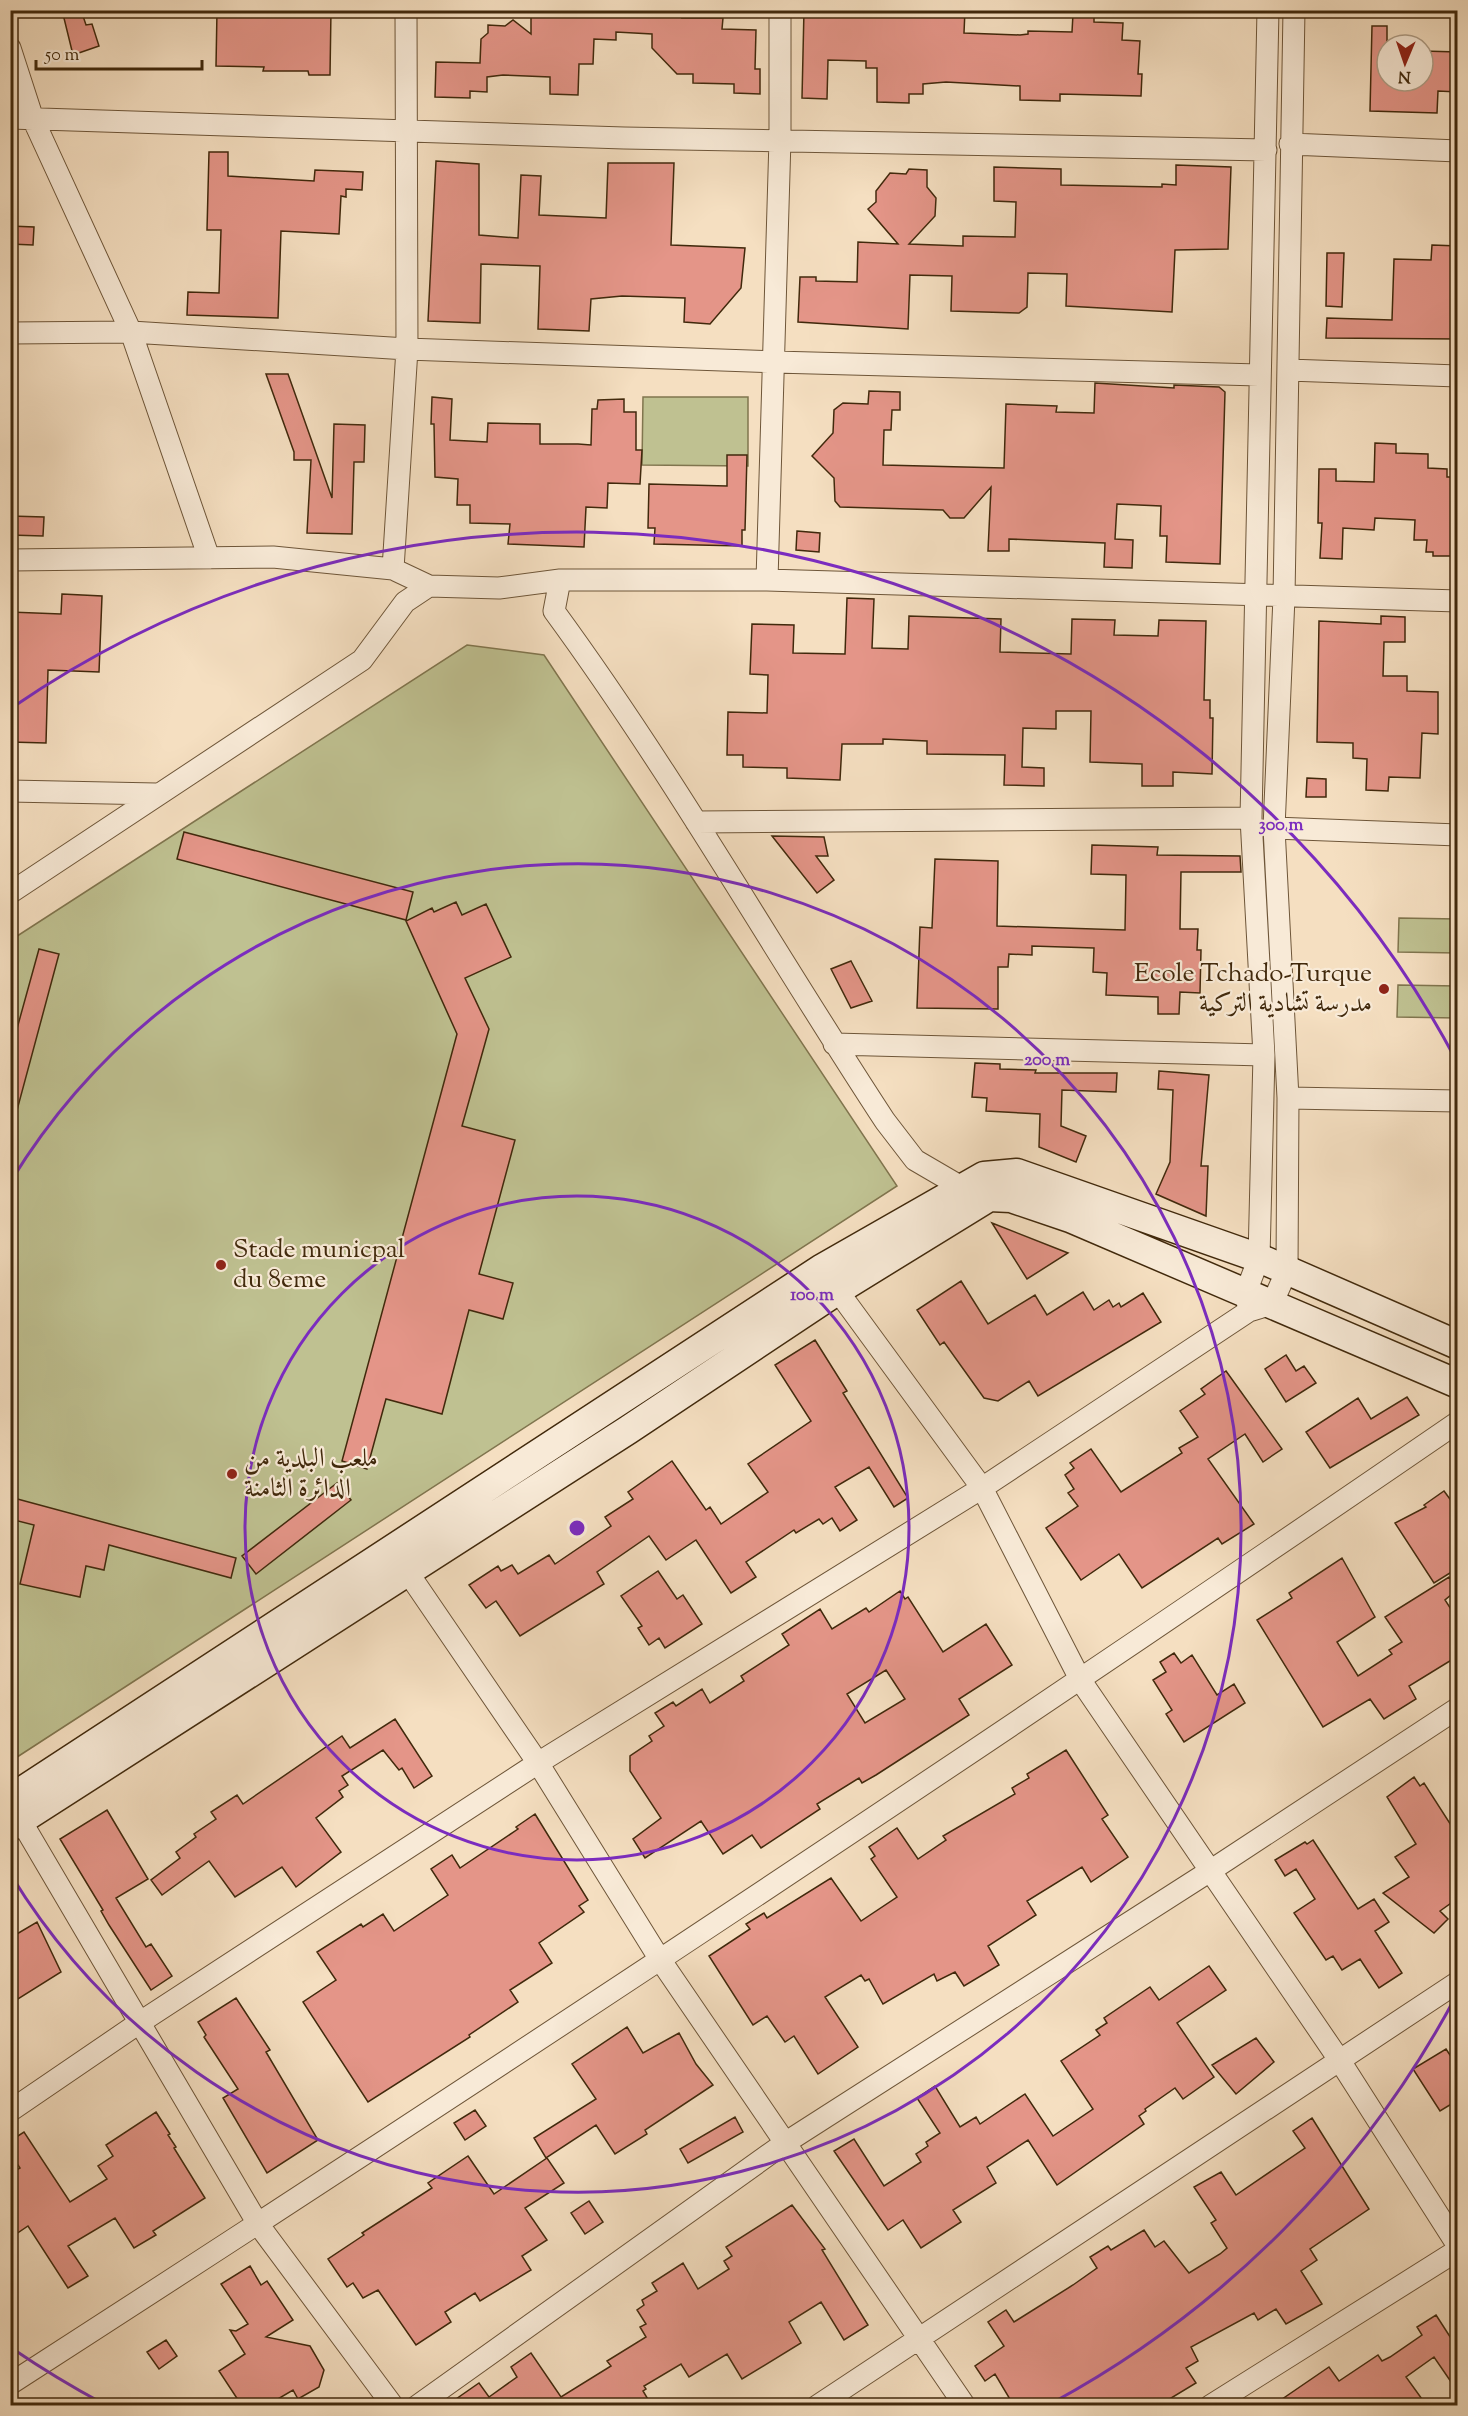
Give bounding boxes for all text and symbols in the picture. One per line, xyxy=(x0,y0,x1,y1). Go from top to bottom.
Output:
scale bar xyxy=(36,33,202,71)
north arrow xyxy=(1375,33,1435,93)
text: 50 m xyxy=(44,43,80,69)
text: N xyxy=(1398,64,1411,87)
text: 300 m xyxy=(1259,813,1304,839)
place label: Ecole Tchado-Turque مدرسة تشادية التركية xyxy=(1134,956,1372,1023)
marker: Ecole Tchado-Turque مدرسة تشادية التركية xyxy=(1377,982,1391,996)
text: 200 m xyxy=(1024,1048,1070,1074)
place label: Stade municpal du 8eme xyxy=(233,1232,405,1299)
marker: Stade municpal du 8eme xyxy=(214,1258,228,1272)
text: 100 m xyxy=(790,1283,834,1309)
place label: ملعب البلدية من الدائرة الثامنة xyxy=(244,1441,378,1508)
marker: ملعب البلدية من الدائرة الثامنة xyxy=(225,1467,239,1481)
centre of rings xyxy=(567,1518,587,1538)

